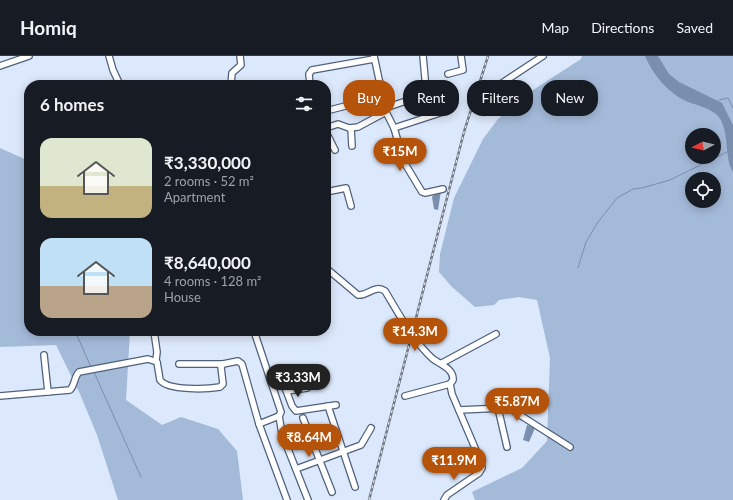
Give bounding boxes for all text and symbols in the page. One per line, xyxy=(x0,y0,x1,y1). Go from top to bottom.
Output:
text: Homiq xyxy=(20,16,77,39)
text: Map xyxy=(542,19,569,36)
text: Directions xyxy=(591,19,654,36)
text: Saved xyxy=(676,19,713,36)
chip: Buy xyxy=(343,80,395,116)
chip: Rent xyxy=(403,80,459,116)
chip: Filters xyxy=(467,80,533,116)
chip: New xyxy=(541,80,598,116)
icon: filters xyxy=(293,93,315,115)
text: 6 homes xyxy=(40,94,104,115)
north arrow xyxy=(685,128,721,164)
map controls xyxy=(685,128,721,208)
pin: ₹15M xyxy=(376,138,424,172)
text: ₹15M xyxy=(383,143,417,159)
text: ₹3,330,000 xyxy=(164,152,251,173)
icon: home xyxy=(72,154,120,202)
button: locate xyxy=(685,172,721,208)
text: 2 rooms · 52 m² xyxy=(164,173,254,189)
text: Apartment xyxy=(164,189,225,205)
text: ₹8,640,000 xyxy=(164,252,251,273)
icon: home xyxy=(72,254,120,302)
text: 4 rooms · 128 m² xyxy=(164,273,261,289)
text: House xyxy=(164,289,201,305)
pin: ₹14.3M xyxy=(382,318,448,352)
text: ₹14.3M xyxy=(392,323,438,339)
pin: ₹3.33M xyxy=(265,364,331,398)
text: ₹3.33M xyxy=(275,369,321,385)
pin: ₹5.87M xyxy=(484,388,550,422)
text: ₹5.87M xyxy=(494,393,540,409)
pin: ₹8.64M xyxy=(276,424,342,458)
text: ₹8.64M xyxy=(286,429,332,445)
pin: ₹11.9M xyxy=(421,447,487,481)
text: ₹11.9M xyxy=(431,452,477,468)

